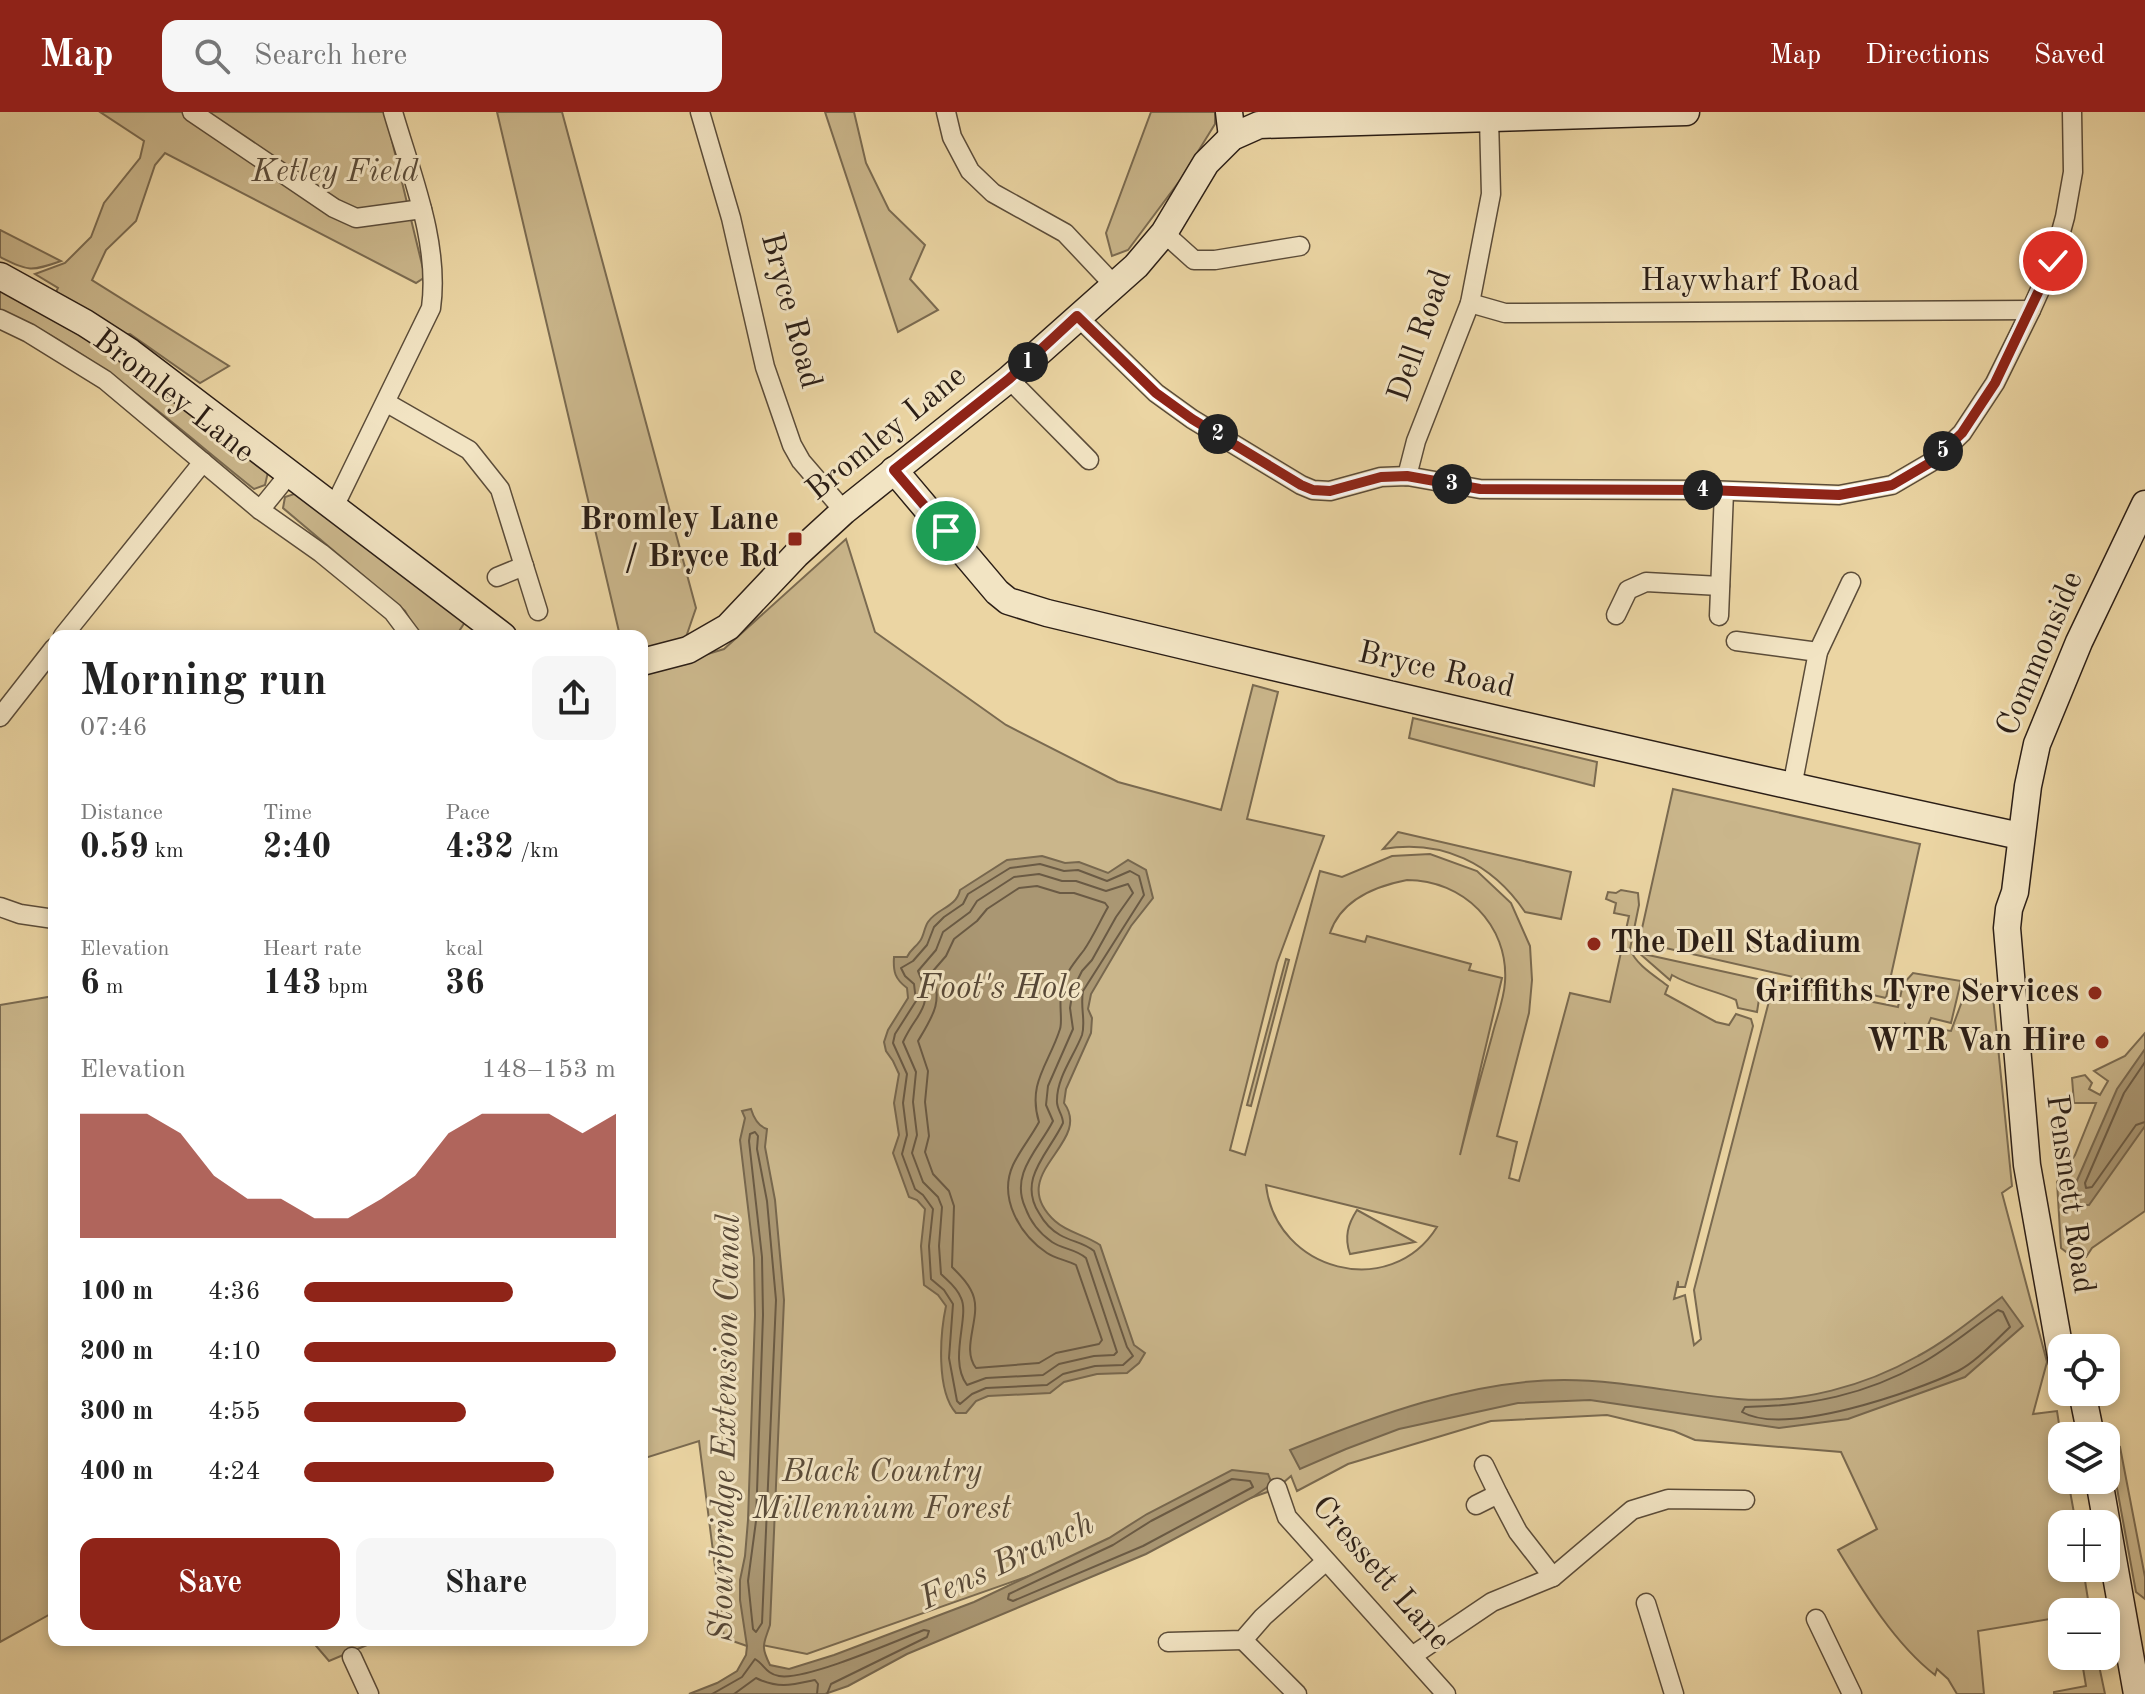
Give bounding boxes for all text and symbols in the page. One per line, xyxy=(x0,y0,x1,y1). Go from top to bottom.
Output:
search box xyxy=(162,20,722,92)
icon: search xyxy=(190,34,234,78)
text: Map xyxy=(40,37,114,75)
text: Search here xyxy=(254,41,407,71)
text: Map xyxy=(1769,42,1821,70)
text: Directions xyxy=(1865,42,1990,70)
text: Saved xyxy=(2034,42,2105,70)
park label: Ketley Field xyxy=(250,157,420,189)
pin xyxy=(2019,227,2087,295)
street label: Bryce Road xyxy=(754,230,826,392)
icon: check xyxy=(2031,239,2075,283)
street label: Dell Road xyxy=(1384,266,1458,406)
street label: Haywharf Road xyxy=(1640,266,1860,298)
street label: Bromley Lane xyxy=(86,324,260,470)
pin: 1 xyxy=(1008,342,1048,382)
text: 1 xyxy=(1022,351,1034,373)
street label: Bromley Lane xyxy=(801,360,973,508)
pin: 2 xyxy=(1198,414,1238,454)
text: 2 xyxy=(1212,423,1224,445)
pin: 5 xyxy=(1923,431,1963,471)
text: 5 xyxy=(1937,440,1949,462)
pin: 3 xyxy=(1432,464,1472,504)
pin: 4 xyxy=(1683,470,1723,510)
text: 3 xyxy=(1446,473,1458,495)
text: 4 xyxy=(1697,479,1709,501)
pin xyxy=(912,497,980,565)
place label: Bromley Lane / Bryce Rd xyxy=(579,505,779,574)
icon: arrive xyxy=(924,509,968,553)
marker: Bromley Lane / Bryce Rd xyxy=(786,530,804,548)
street label: Commonside xyxy=(1992,567,2090,741)
street label: Bryce Road xyxy=(1355,637,1517,705)
button: share xyxy=(532,656,616,740)
text: Morning run xyxy=(80,660,327,704)
text: 07:46 xyxy=(80,715,148,741)
text: Distance xyxy=(80,802,163,824)
text: Time xyxy=(263,802,312,824)
text: Pace xyxy=(445,802,490,824)
text: 0.59 xyxy=(80,831,149,865)
text: 2:40 xyxy=(263,831,331,865)
text: 4:32 xyxy=(445,831,514,865)
text: km xyxy=(149,840,184,862)
text: /km xyxy=(514,840,559,862)
place label: The Dell Stadium xyxy=(1610,928,1861,960)
marker: The Dell Stadium xyxy=(1585,935,1603,953)
text: Elevation xyxy=(80,938,170,960)
text: Heart rate xyxy=(263,938,362,960)
text: kcal xyxy=(445,938,483,960)
text: 6 xyxy=(80,967,100,1001)
text: 143 xyxy=(263,967,322,1001)
text: 36 xyxy=(445,967,485,1001)
water label: Foot's Hole xyxy=(916,972,1081,1006)
text: m xyxy=(100,976,123,998)
text: bpm xyxy=(322,976,368,998)
place label: Griffiths Tyre Services xyxy=(1754,977,2079,1009)
marker: Griffiths Tyre Services xyxy=(2086,984,2104,1002)
place label: WTR Van Hire xyxy=(1867,1026,2086,1058)
marker: WTR Van Hire xyxy=(2093,1033,2111,1051)
text: Elevation xyxy=(80,1057,186,1083)
text: 148–153 m xyxy=(481,1057,616,1083)
street label: Pensnett Road xyxy=(2039,1092,2099,1296)
water label: Stourbridge Extension Canal xyxy=(705,1214,747,1642)
text: 100 m xyxy=(80,1279,153,1305)
text: 4:36 xyxy=(208,1279,261,1305)
map controls xyxy=(2048,1334,2120,1670)
button: locate xyxy=(2048,1334,2120,1406)
text: 200 m xyxy=(80,1339,153,1365)
text: 4:10 xyxy=(208,1339,261,1365)
text: 300 m xyxy=(80,1399,153,1425)
text: 4:55 xyxy=(208,1399,261,1425)
button: layers xyxy=(2048,1422,2120,1494)
park label: Black Country Millennium Forest xyxy=(752,1457,1012,1526)
text: 400 m xyxy=(80,1459,153,1485)
text: 4:24 xyxy=(208,1459,261,1485)
street label: Cressett Lane xyxy=(1305,1491,1455,1657)
water label: Fens Branch xyxy=(914,1507,1099,1618)
button: + xyxy=(2048,1510,2120,1582)
button: Save xyxy=(80,1538,340,1630)
button: Share xyxy=(356,1538,616,1630)
button: − xyxy=(2048,1598,2120,1670)

